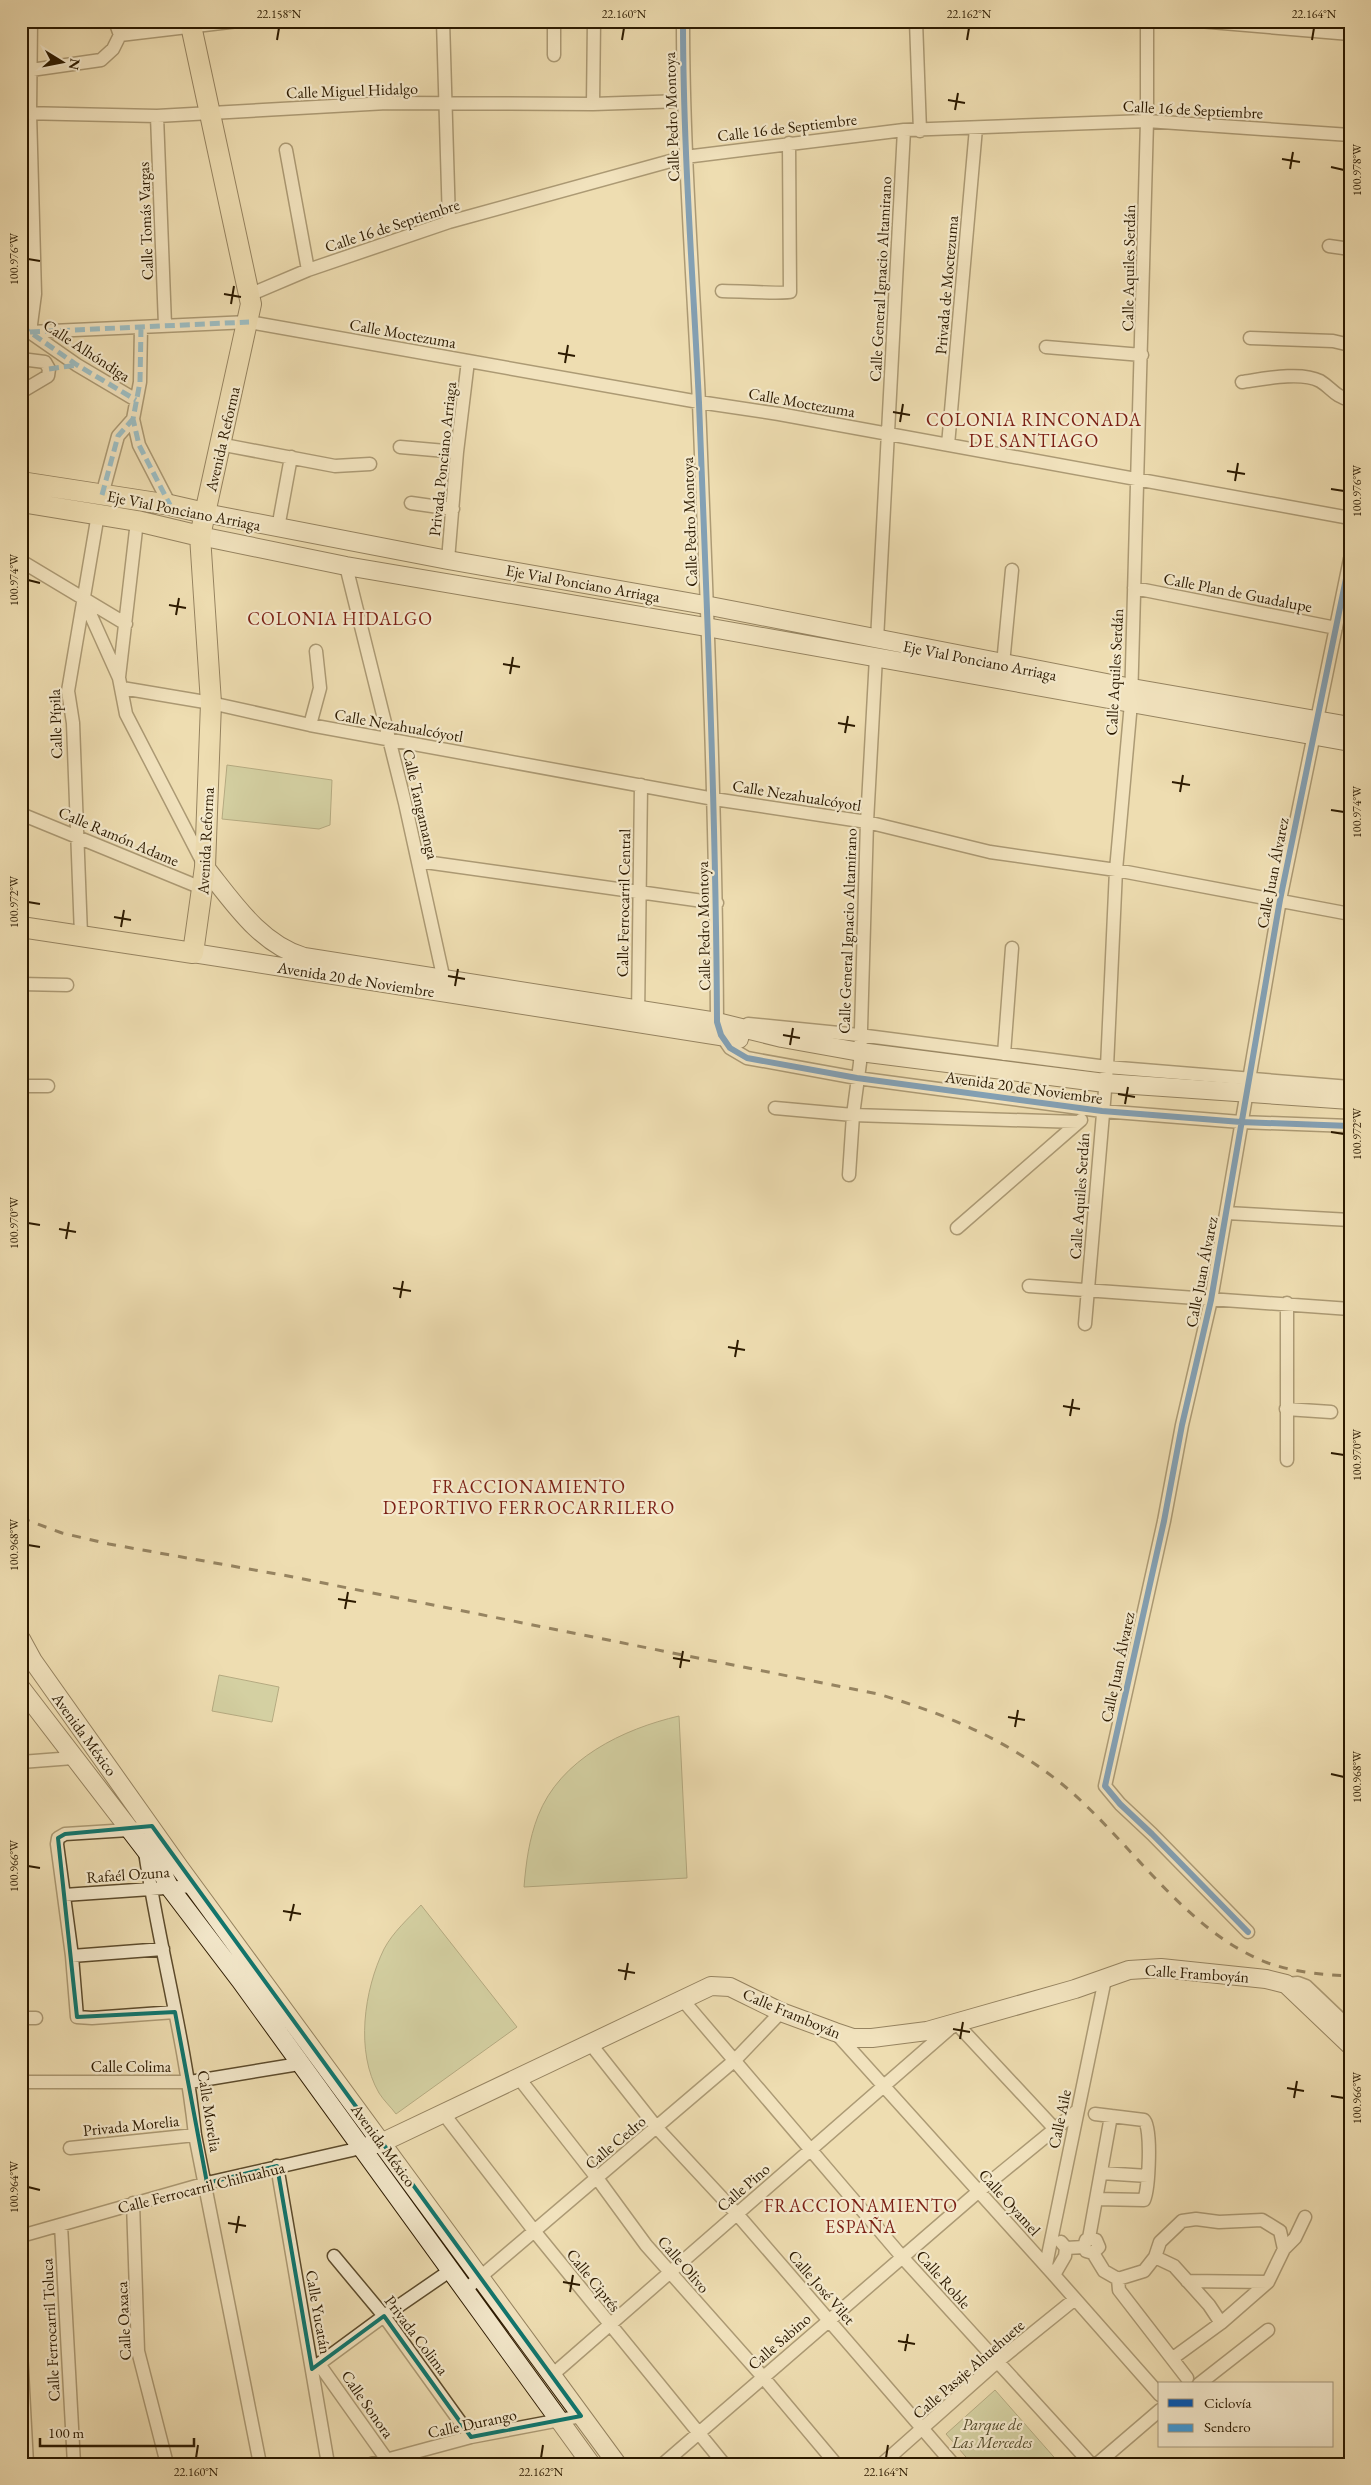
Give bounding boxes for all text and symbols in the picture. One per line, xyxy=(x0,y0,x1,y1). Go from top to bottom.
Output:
text: 22.158°N xyxy=(257,6,302,22)
text: 22.160°N xyxy=(602,6,647,22)
text: 22.162°N xyxy=(947,6,992,22)
text: 22.164°N xyxy=(1292,6,1337,22)
north arrow xyxy=(38,38,88,88)
street label: Calle Pedro Montoya xyxy=(659,51,684,182)
text: N xyxy=(65,57,85,72)
street label: Calle Miguel Hidalgo xyxy=(286,78,418,103)
street label: Calle 16 de Septiembre xyxy=(1122,95,1264,124)
street label: Calle 16 de Septiembre xyxy=(716,109,858,146)
text: 100.978°W xyxy=(1349,143,1365,196)
street label: Calle Tomás Vargas xyxy=(133,161,158,281)
street label: Calle General Ignacio Altamirano xyxy=(865,176,896,382)
street label: Calle 16 de Septiembre xyxy=(322,194,462,257)
street label: Calle Aquiles Serdán xyxy=(1117,204,1140,332)
street label: Privada de Moctezuma xyxy=(930,214,963,355)
text: 100.976°W xyxy=(6,232,22,285)
street label: Calle Alhóndiga xyxy=(39,314,135,387)
street label: Calle Moctezuma xyxy=(348,314,458,353)
street label: Privada Ponciano Arriaga xyxy=(424,380,461,537)
street label: Calle Moctezuma xyxy=(747,383,857,422)
street label: Avenida Reforma xyxy=(200,384,245,495)
district label: COLONIA RINCONADA DE SANTIAGO xyxy=(926,408,1142,452)
street label: Calle Pedro Montoya xyxy=(677,456,702,587)
text: 100.976°W xyxy=(1349,464,1365,517)
street label: Eje Vial Ponciano Arriaga xyxy=(105,485,263,536)
text: 100.974°W xyxy=(6,553,22,606)
street label: Eje Vial Ponciano Arriaga xyxy=(504,560,662,607)
street label: Calle Plan de Guadalupe xyxy=(1162,568,1314,617)
district label: COLONIA HIDALGO xyxy=(247,607,433,630)
street label: Calle Aquiles Serdán xyxy=(1101,607,1128,736)
street label: Eje Vial Ponciano Arriaga xyxy=(901,635,1059,686)
street label: Calle Pípila xyxy=(44,688,67,759)
street label: Calle Nezahualcóyotl xyxy=(333,704,465,747)
street label: Calle Tangamanga xyxy=(398,747,444,862)
street label: Calle Nezahualcóyotl xyxy=(731,775,863,816)
text: 100.974°W xyxy=(1349,785,1365,838)
street label: Avenida Reforma xyxy=(192,786,219,896)
street label: Calle Ramón Adame xyxy=(55,802,182,871)
street label: Calle Juan Álvarez xyxy=(1251,816,1294,930)
street label: Calle Ferrocarril Central xyxy=(612,828,635,977)
street label: Calle General Ignacio Altamirano xyxy=(833,828,862,1034)
street label: Calle Pedro Montoya xyxy=(692,860,715,991)
text: 100.972°W xyxy=(6,875,22,928)
street label: Avenida 20 de Noviembre xyxy=(275,957,436,1002)
street label: Avenida 20 de Noviembre xyxy=(943,1066,1104,1109)
text: 100.972°W xyxy=(1349,1107,1365,1160)
street label: Calle Aquiles Serdán xyxy=(1065,1131,1094,1260)
text: 100.970°W xyxy=(6,1196,22,1249)
street label: Calle Juan Álvarez xyxy=(1180,1215,1223,1329)
text: 100.970°W xyxy=(1349,1428,1365,1481)
district label: FRACCIONAMIENTO DEPORTIVO FERROCARRILERO xyxy=(383,1475,675,1519)
text: 100.968°W xyxy=(6,1518,22,1571)
street label: Calle Juan Álvarez xyxy=(1096,1610,1139,1724)
street label: Avenida México xyxy=(47,1688,122,1780)
text: 100.968°W xyxy=(1349,1750,1365,1803)
text: 100.966°W xyxy=(6,1839,22,1892)
street label: Rafaél Ozuna xyxy=(86,1861,171,1888)
street label: Calle Framboyán xyxy=(1144,1959,1250,1988)
street label: Calle Framboyán xyxy=(740,1983,845,2044)
street label: Calle Colima xyxy=(91,2056,172,2077)
street label: Calle Morelia xyxy=(193,2069,226,2154)
text: 100.966°W xyxy=(1349,2071,1365,2124)
street label: Calle Aile xyxy=(1043,2088,1076,2151)
street label: Avenida México xyxy=(346,2099,421,2191)
street label: Privada Morelia xyxy=(82,2110,181,2141)
street label: Calle Cedro xyxy=(580,2111,650,2174)
street label: Calle Ferrocarril Chihuahua xyxy=(115,2156,287,2218)
street label: Calle Pino xyxy=(712,2158,774,2216)
text: 100.964°W xyxy=(6,2160,22,2213)
street label: Calle Oyamel xyxy=(974,2165,1045,2240)
district label: FRACCIONAMIENTO ESPAÑA xyxy=(764,2194,958,2238)
street label: Calle Olivo xyxy=(653,2231,714,2297)
street label: Calle Ciprés xyxy=(562,2244,625,2316)
street label: Calle Roble xyxy=(912,2245,976,2313)
street label: Calle José Vilet xyxy=(783,2246,860,2329)
street label: Calle Ferrocarril Toluca xyxy=(36,2257,65,2402)
street label: Calle Yucatán xyxy=(301,2268,336,2356)
street label: Calle Oaxaca xyxy=(111,2280,136,2361)
street label: Privada Colima xyxy=(380,2291,454,2380)
street label: Calle Sabino xyxy=(743,2308,815,2375)
street label: Calle Pasaje Ahuehuete xyxy=(908,2315,1029,2424)
street label: Calle Sonora xyxy=(337,2366,399,2443)
legend xyxy=(1158,2382,1334,2448)
text: Ciclovía xyxy=(1204,2393,1251,2412)
street label: Calle Durango xyxy=(426,2404,519,2443)
park label: Parque de Las Mercedes xyxy=(951,2414,1033,2453)
scale bar xyxy=(40,2415,194,2447)
text: Sendero xyxy=(1204,2417,1251,2436)
text: 100 m xyxy=(48,2423,85,2442)
text: 22.160°N xyxy=(174,2464,219,2480)
text: 22.162°N xyxy=(519,2464,564,2480)
text: 22.164°N xyxy=(864,2464,909,2480)

